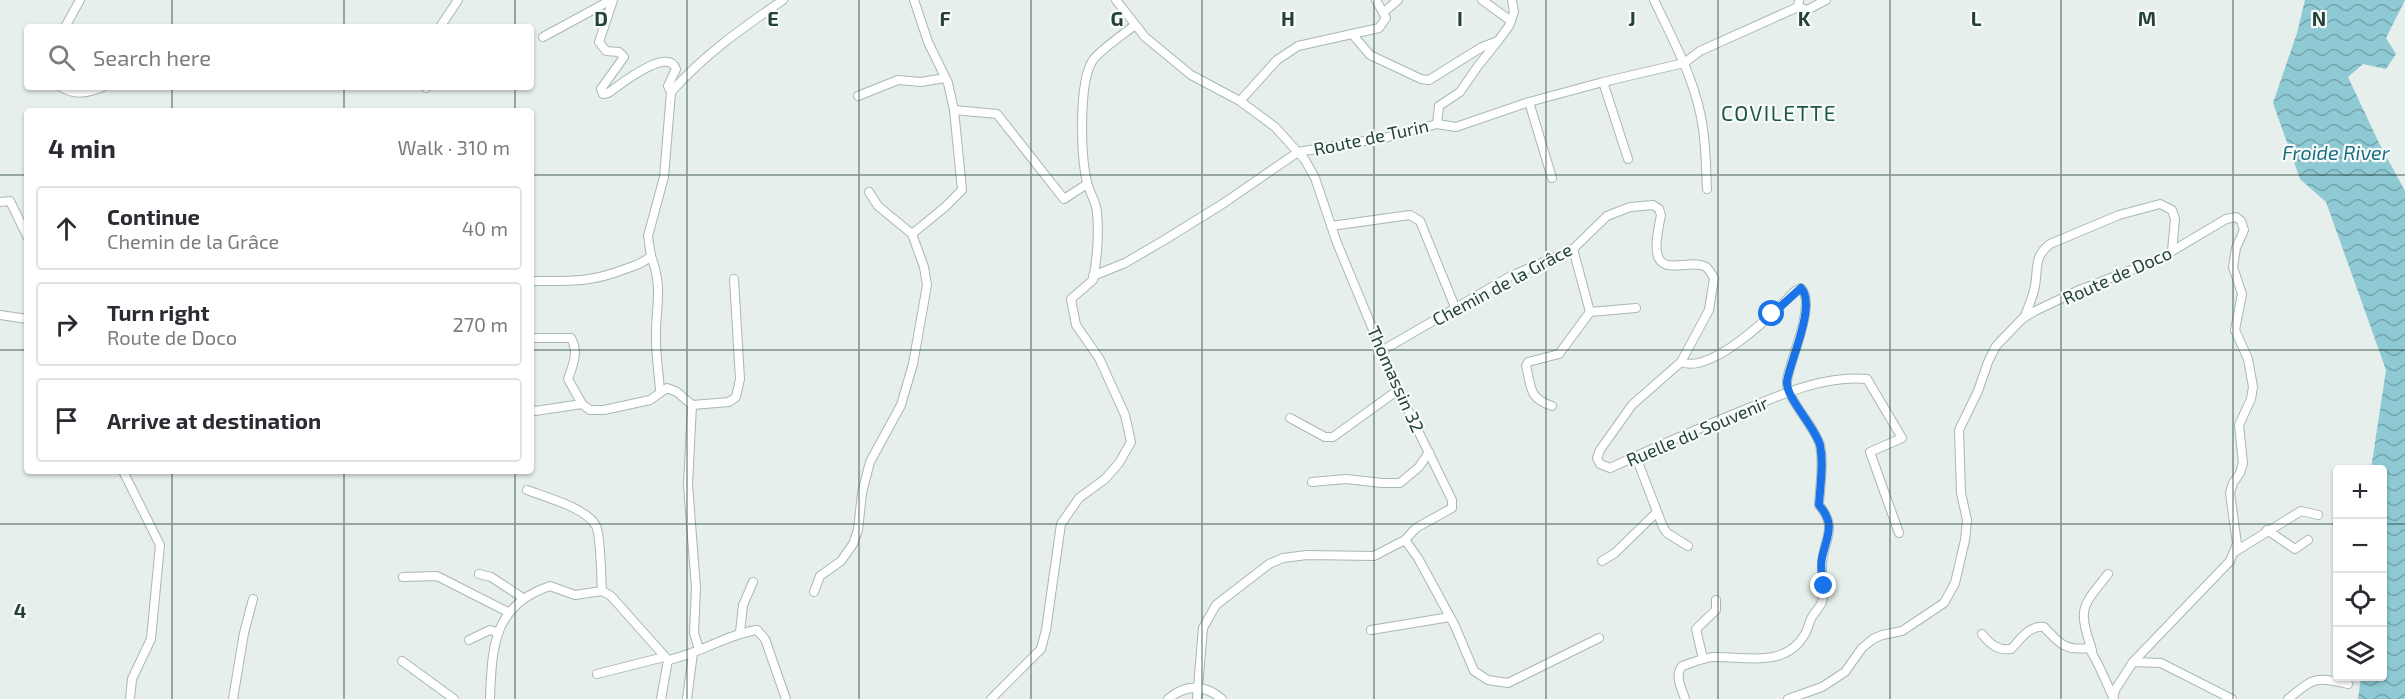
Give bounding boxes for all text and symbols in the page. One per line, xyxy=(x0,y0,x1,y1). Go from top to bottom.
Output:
text: D xyxy=(594,6,608,30)
text: E xyxy=(767,6,779,30)
text: F xyxy=(939,6,951,30)
text: G xyxy=(1111,6,1123,30)
text: H xyxy=(1281,6,1295,30)
text: I xyxy=(1457,6,1463,30)
text: J xyxy=(1628,6,1636,30)
text: K xyxy=(1798,6,1811,30)
text: L xyxy=(1971,6,1982,30)
text: M xyxy=(2138,6,2156,30)
text: N xyxy=(2312,6,2326,30)
search box xyxy=(24,24,534,90)
icon: search xyxy=(45,41,78,74)
text: Search here xyxy=(93,44,211,70)
district label: COVILETTE xyxy=(1721,100,1837,125)
street label: Route de Turin xyxy=(1312,114,1430,160)
text: 4 min xyxy=(48,132,116,163)
text: Walk · 310 m xyxy=(398,135,510,159)
water label: Froide River xyxy=(2282,140,2391,164)
text: Continue xyxy=(107,203,200,229)
icon: ahead xyxy=(50,212,83,245)
text: 40 m xyxy=(462,216,508,240)
text: Chemin de la Grâce xyxy=(107,229,279,253)
street label: Chemin de la Grâce xyxy=(1428,238,1576,330)
street label: Route de Doco xyxy=(2059,241,2175,309)
text: Turn right xyxy=(107,299,209,325)
route start xyxy=(1758,300,1784,326)
icon: right xyxy=(50,308,83,341)
text: 270 m xyxy=(452,312,508,336)
street label: Thomassin 32 xyxy=(1363,322,1429,436)
text: Route de Doco xyxy=(107,325,237,349)
street label: Ruelle du Souvenir xyxy=(1623,391,1771,471)
icon: arrive xyxy=(50,404,83,437)
text: Arrive at destination xyxy=(107,407,321,433)
map controls xyxy=(2333,465,2387,681)
button: + xyxy=(2333,465,2387,519)
button: − xyxy=(2333,519,2387,573)
route end xyxy=(1810,572,1836,598)
button: locate xyxy=(2333,573,2387,627)
text: 4 xyxy=(14,598,27,622)
button: layers xyxy=(2333,627,2387,681)

